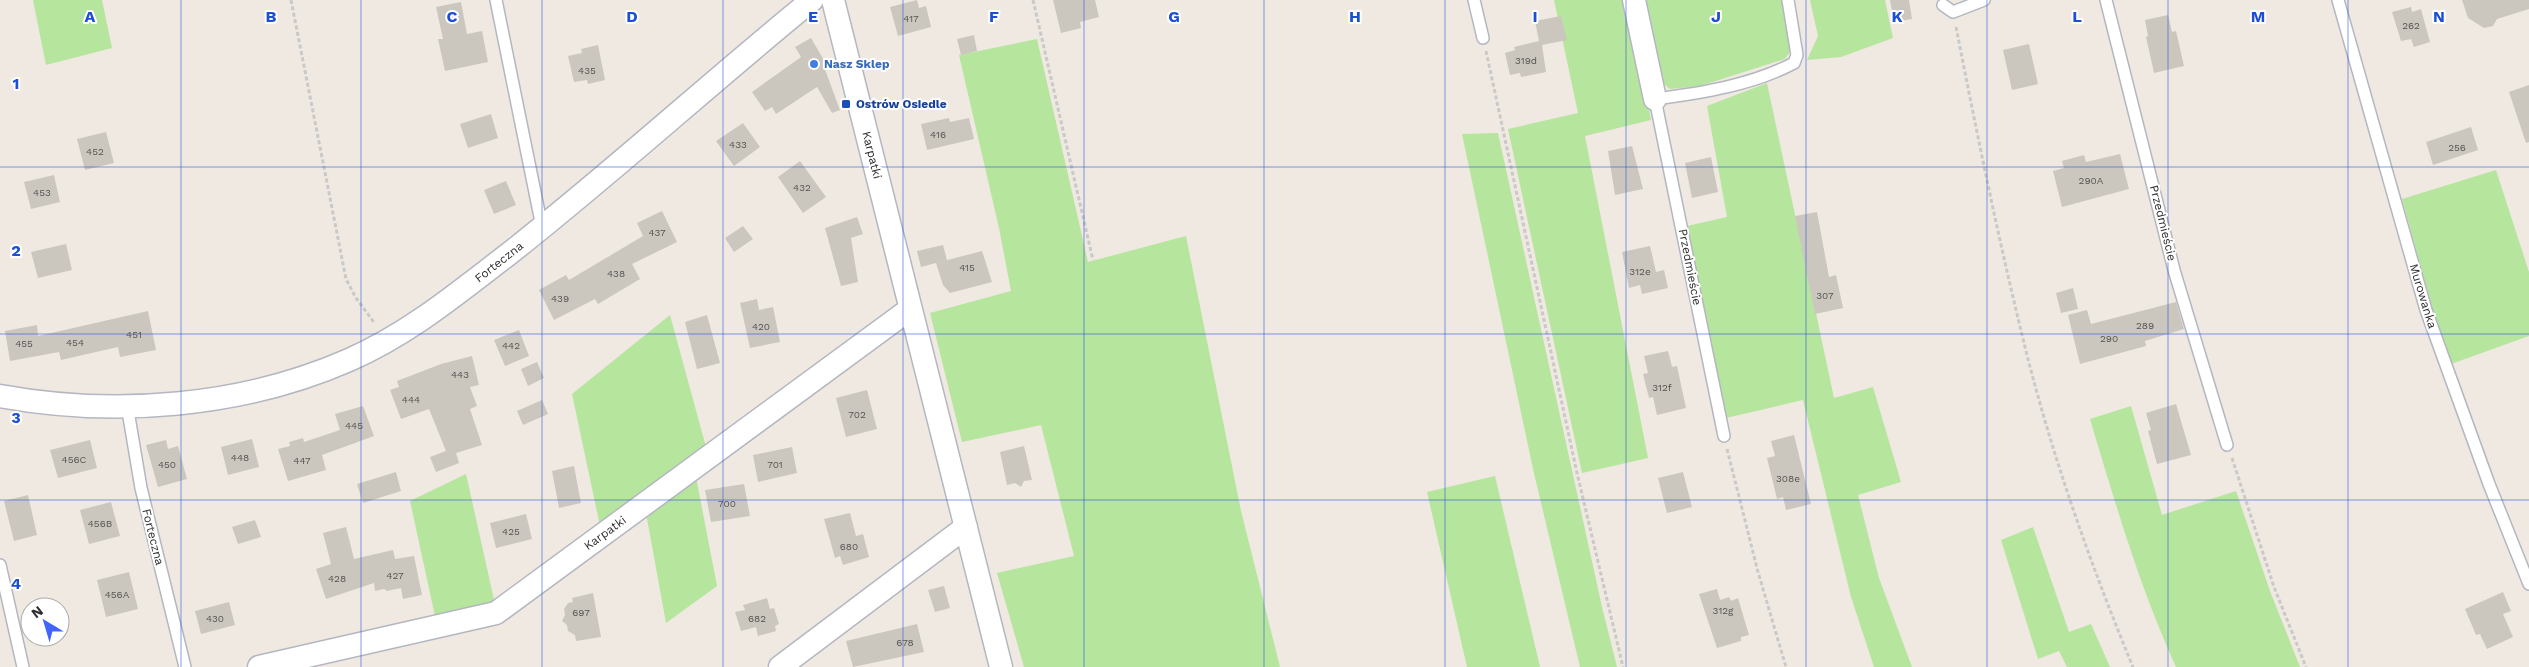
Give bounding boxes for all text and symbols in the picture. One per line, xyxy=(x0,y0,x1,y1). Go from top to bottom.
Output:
text: A xyxy=(85,7,96,26)
text: B xyxy=(266,7,277,26)
text: C xyxy=(447,7,458,26)
text: D xyxy=(626,7,638,26)
text: E xyxy=(808,7,818,26)
text: F xyxy=(989,7,999,26)
text: G xyxy=(1168,7,1180,26)
text: H xyxy=(1349,7,1361,26)
text: I xyxy=(1532,7,1538,26)
text: J xyxy=(1711,7,1721,26)
text: K xyxy=(1891,7,1903,26)
text: L xyxy=(2072,7,2082,26)
text: M xyxy=(2251,7,2265,26)
text: N xyxy=(2433,7,2445,26)
house number: 417 xyxy=(903,13,919,24)
house number: 262 xyxy=(2402,20,2420,31)
house number: 319d xyxy=(1515,55,1537,66)
place label: Nasz Sklep xyxy=(824,57,890,71)
marker: Nasz Sklep xyxy=(808,58,820,70)
house number: 435 xyxy=(578,65,596,76)
text: 1 xyxy=(13,74,19,93)
place label: Ostrów Osiedle xyxy=(856,97,947,111)
marker: Ostrów Osiedle xyxy=(840,98,852,110)
house number: 416 xyxy=(930,129,946,140)
street label: Karpatki xyxy=(859,130,885,180)
house number: 433 xyxy=(729,139,747,150)
house number: 256 xyxy=(2448,142,2466,153)
house number: 452 xyxy=(86,146,104,157)
house number: 290A xyxy=(2079,175,2104,186)
house number: 432 xyxy=(793,182,811,193)
street label: Przedmieście xyxy=(2147,184,2179,262)
house number: 453 xyxy=(33,187,51,198)
house number: 437 xyxy=(648,227,666,238)
street label: Przedmieście xyxy=(1676,228,1704,307)
street label: Forteczna xyxy=(472,239,526,285)
text: 2 xyxy=(11,241,21,260)
house number: 415 xyxy=(959,262,975,273)
street label: Murowanka xyxy=(2407,262,2440,330)
house number: 312e xyxy=(1629,266,1651,277)
house number: 438 xyxy=(607,268,625,279)
house number: 307 xyxy=(1816,290,1834,301)
house number: 439 xyxy=(551,293,569,304)
house number: 289 xyxy=(2136,320,2154,331)
house number: 420 xyxy=(752,321,770,332)
house number: 451 xyxy=(126,329,142,340)
house number: 290 xyxy=(2100,333,2118,344)
house number: 454 xyxy=(66,337,84,348)
house number: 455 xyxy=(15,338,33,349)
house number: 442 xyxy=(502,340,520,351)
house number: 443 xyxy=(451,369,469,380)
house number: 312f xyxy=(1652,382,1672,393)
house number: 444 xyxy=(402,394,420,405)
text: 3 xyxy=(11,408,21,427)
house number: 702 xyxy=(848,409,866,420)
house number: 445 xyxy=(345,420,363,431)
house number: 448 xyxy=(231,452,249,463)
house number: 456C xyxy=(62,454,87,465)
house number: 447 xyxy=(293,455,311,466)
house number: 450 xyxy=(158,459,176,470)
house number: 701 xyxy=(767,459,783,470)
house number: 308e xyxy=(1776,473,1800,484)
house number: 700 xyxy=(718,498,736,509)
street label: Forteczna xyxy=(139,507,167,567)
street label: Karpatki xyxy=(581,513,629,553)
house number: 456B xyxy=(88,518,112,529)
house number: 425 xyxy=(502,526,520,537)
house number: 680 xyxy=(840,541,858,552)
house number: 427 xyxy=(386,570,404,581)
house number: 428 xyxy=(328,573,346,584)
text: 4 xyxy=(11,574,21,593)
house number: 456A xyxy=(105,589,130,600)
north arrow xyxy=(20,597,70,647)
text: N xyxy=(28,602,46,621)
house number: 312g xyxy=(1713,605,1734,616)
house number: 697 xyxy=(572,607,590,618)
house number: 430 xyxy=(206,613,224,624)
house number: 682 xyxy=(748,613,766,624)
house number: 678 xyxy=(896,637,914,648)

